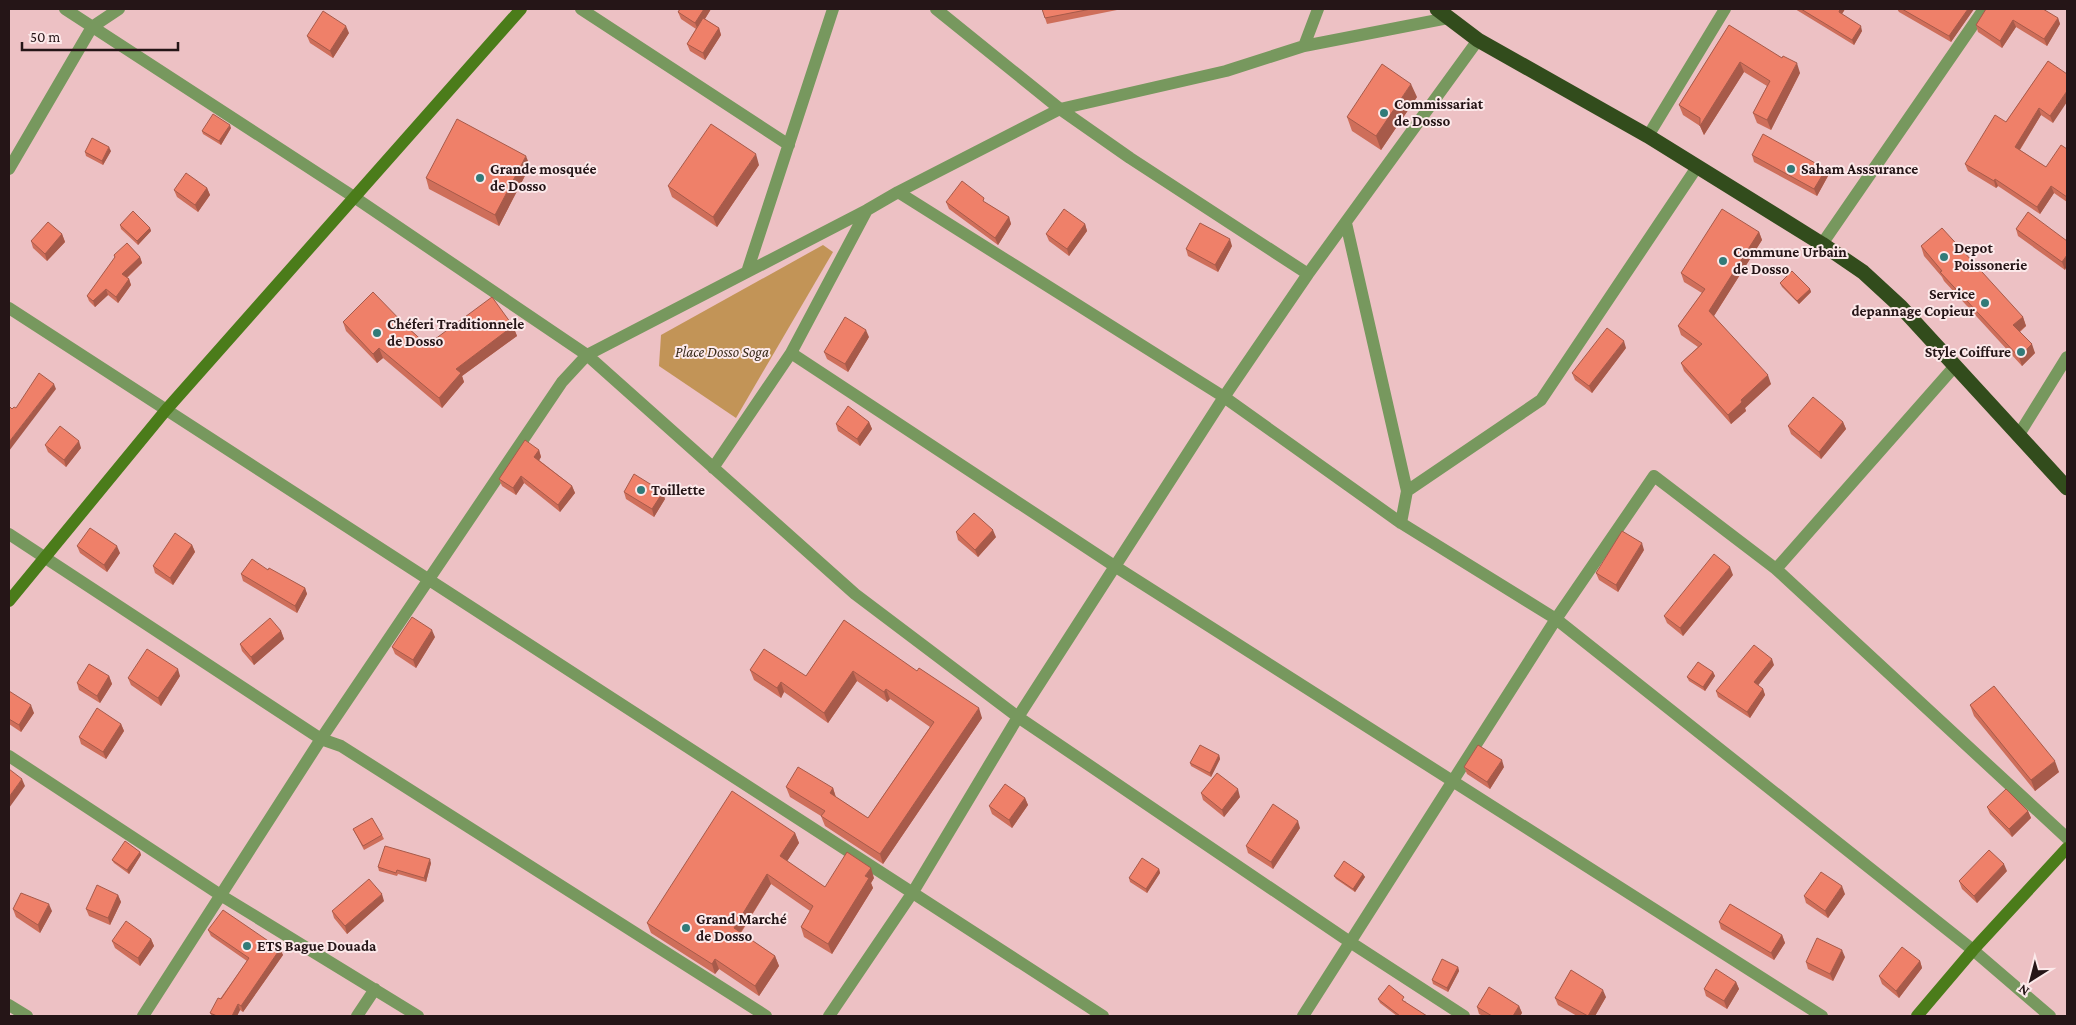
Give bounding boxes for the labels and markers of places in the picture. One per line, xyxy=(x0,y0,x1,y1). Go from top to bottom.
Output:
place label: Commissariat de Dosso xyxy=(1394,96,1484,129)
marker: Commissariat de Dosso xyxy=(1378,107,1390,119)
place label: Grande mosquée de Dosso xyxy=(490,161,596,194)
place label: Saham Asssurance xyxy=(1801,161,1918,177)
marker: Saham Asssurance xyxy=(1785,163,1797,175)
marker: Grande mosquée de Dosso xyxy=(474,172,486,184)
place label: Depot Poissonerie xyxy=(1954,240,2027,273)
place label: Commune Urbain de Dosso xyxy=(1733,244,1847,277)
marker: Depot Poissonerie xyxy=(1938,251,1950,263)
marker: Commune Urbain de Dosso xyxy=(1717,255,1729,267)
place label: Service depannage Copieur xyxy=(1851,286,1975,319)
marker: Service depannage Copieur xyxy=(1979,297,1991,309)
place label: Chéferi Traditionnele de Dosso xyxy=(387,316,524,349)
marker: Chéferi Traditionnele de Dosso xyxy=(371,327,383,339)
place label: Style Coiffure xyxy=(1925,344,2011,360)
marker: Style Coiffure xyxy=(2015,346,2027,358)
place label: Toillette xyxy=(651,482,705,498)
marker: Toillette xyxy=(635,484,647,496)
place label: Grand Marché de Dosso xyxy=(696,911,787,944)
marker: Grand Marché de Dosso xyxy=(680,922,692,934)
place label: ETS Bague Douada xyxy=(257,938,377,954)
marker: ETS Bague Douada xyxy=(241,940,253,952)

